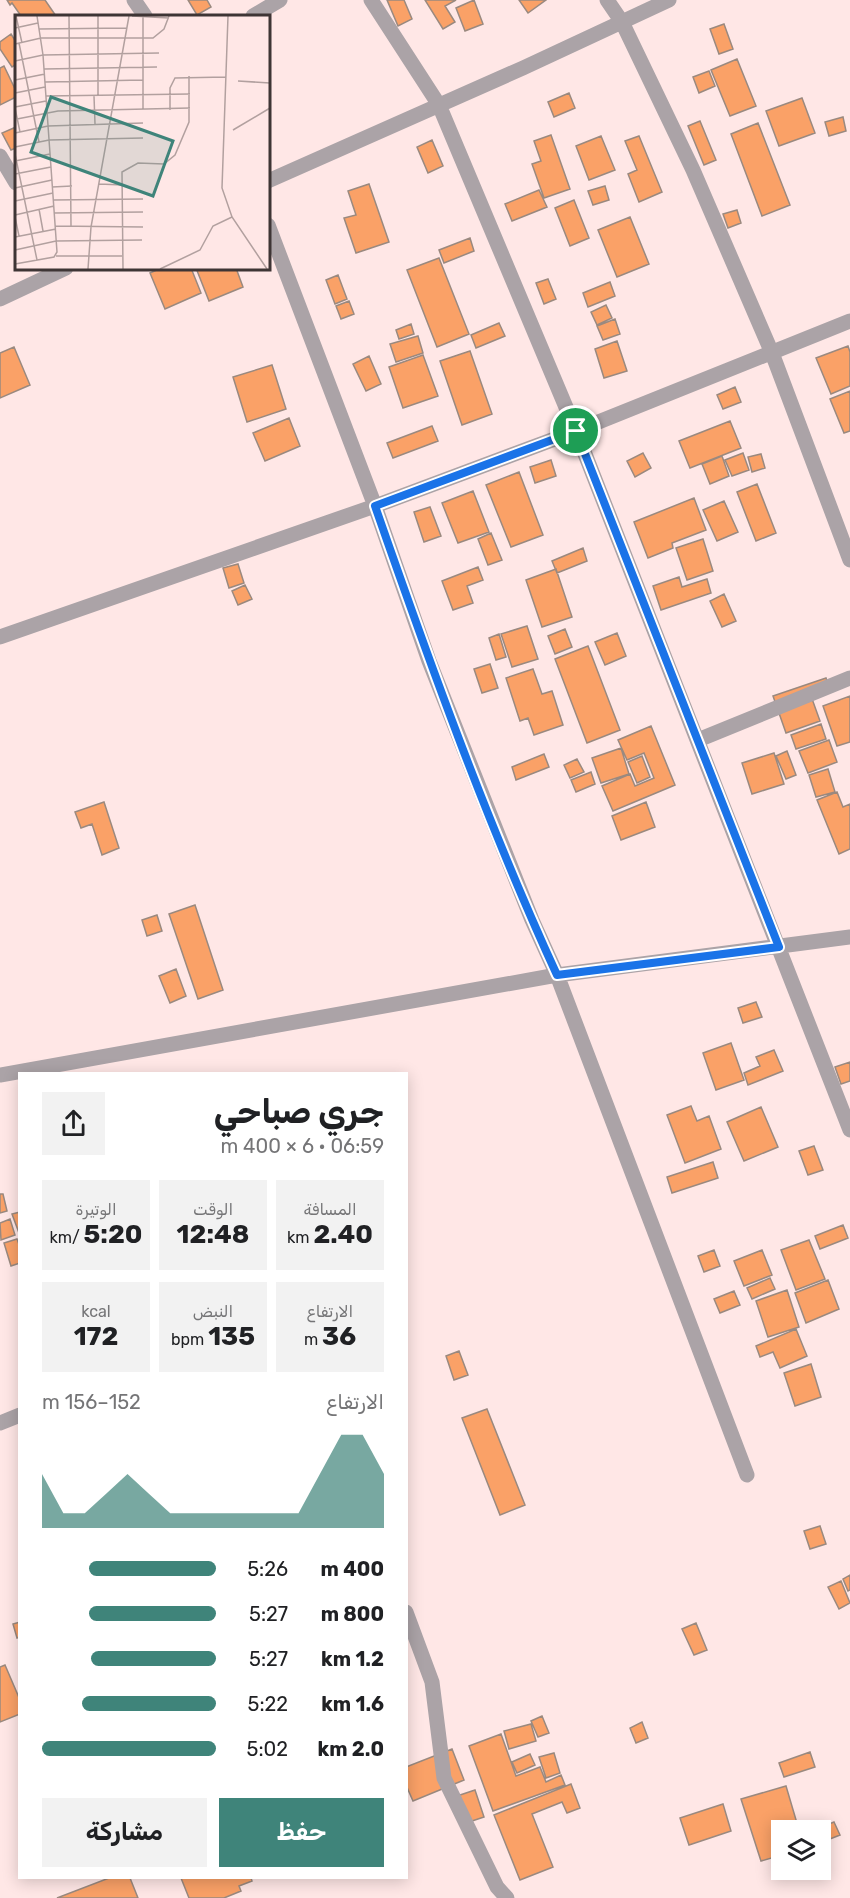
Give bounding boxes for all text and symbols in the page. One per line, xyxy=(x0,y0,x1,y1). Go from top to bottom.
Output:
inset map xyxy=(15,15,270,270)
pin xyxy=(550,405,601,456)
icon: arrive xyxy=(559,414,592,447)
button: share xyxy=(42,1092,105,1155)
text: جري صباحي xyxy=(214,1092,384,1131)
text: 06:59 · 6 × 400 m xyxy=(220,1134,384,1158)
text: الوتيرة xyxy=(75,1200,117,1219)
text: الوقت xyxy=(193,1200,233,1219)
text: المسافة xyxy=(303,1200,357,1219)
text: 5:20 xyxy=(84,1219,143,1250)
text: 12:48 xyxy=(177,1219,249,1250)
text: 2.40 xyxy=(313,1219,373,1250)
text: /km xyxy=(49,1228,84,1247)
text: km xyxy=(287,1228,313,1247)
text: kcal xyxy=(81,1302,111,1321)
text: النبض xyxy=(193,1302,233,1321)
text: الارتفاع xyxy=(307,1302,353,1321)
text: 172 xyxy=(74,1321,118,1352)
text: 135 xyxy=(208,1321,255,1352)
text: 36 xyxy=(322,1321,356,1352)
text: bpm xyxy=(171,1330,208,1349)
text: m xyxy=(304,1330,322,1349)
text: 152–156 m xyxy=(42,1390,141,1414)
text: الارتفاع xyxy=(326,1390,384,1414)
text: 5:26 xyxy=(247,1557,288,1581)
text: 400 m xyxy=(321,1557,384,1581)
text: 5:27 xyxy=(249,1602,288,1626)
text: 800 m xyxy=(321,1602,384,1626)
text: 5:27 xyxy=(249,1647,288,1671)
text: 1.2 km xyxy=(321,1647,384,1671)
text: 5:22 xyxy=(248,1692,288,1716)
text: 1.6 km xyxy=(321,1692,384,1716)
text: 5:02 xyxy=(247,1737,288,1761)
text: 2.0 km xyxy=(318,1737,384,1761)
button: مشاركة xyxy=(42,1798,207,1867)
button: حفظ xyxy=(219,1798,384,1867)
map controls xyxy=(771,1820,831,1880)
button: layers xyxy=(771,1820,831,1880)

